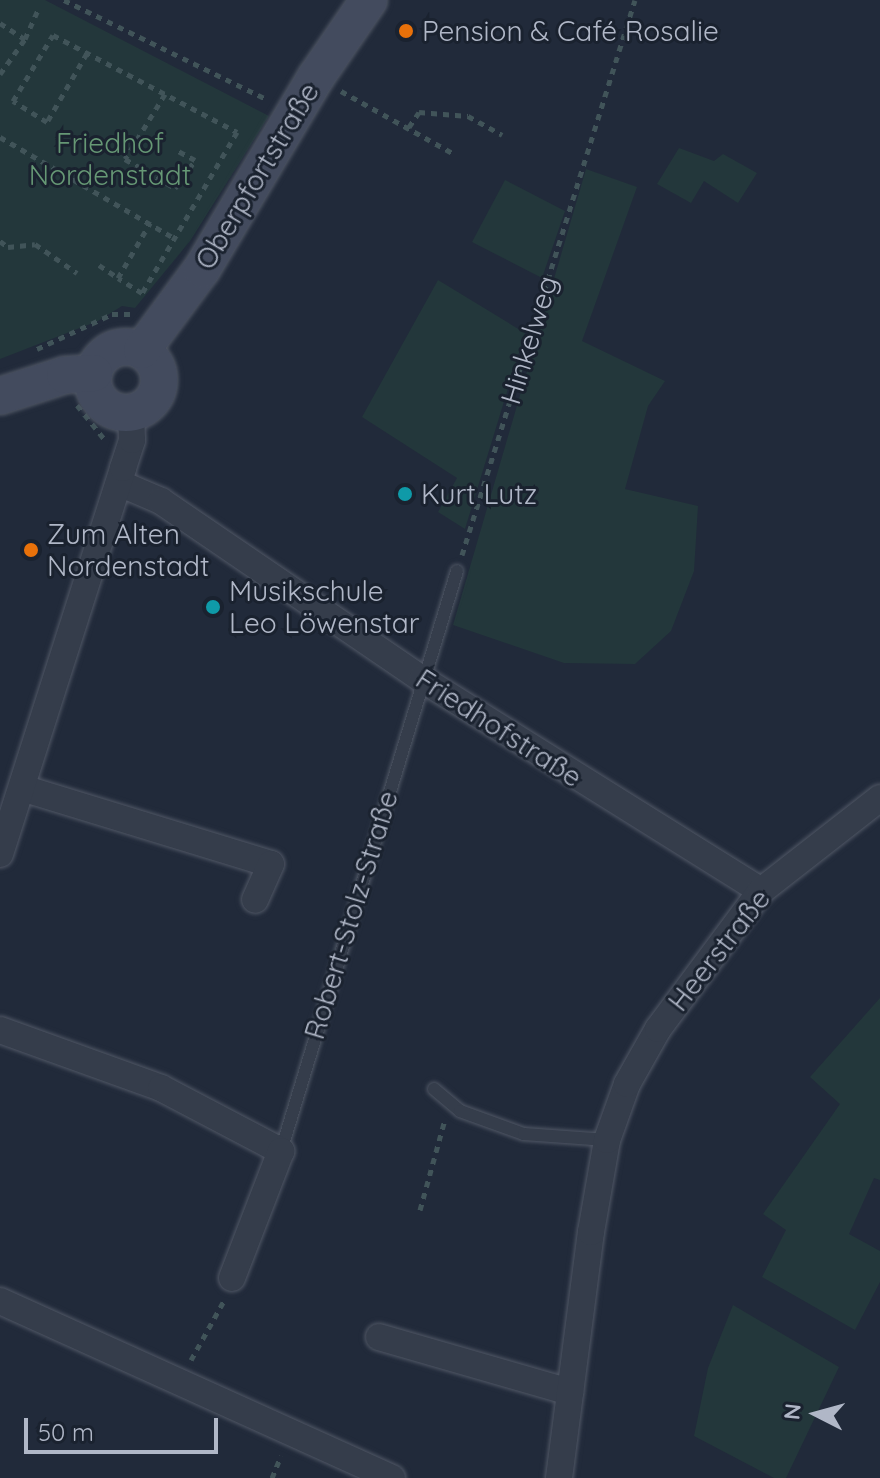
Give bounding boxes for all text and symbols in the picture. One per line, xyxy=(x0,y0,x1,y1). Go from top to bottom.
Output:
place label: Pension & Café Rosalie xyxy=(422,14,719,48)
marker: Pension & Café Rosalie xyxy=(397,22,415,40)
street label: Oberpfortstraße xyxy=(188,77,326,275)
park label: Friedhof Nordenstadt xyxy=(29,126,191,192)
street label: Hinkelweg xyxy=(494,272,564,408)
place label: Kurt Lutz xyxy=(421,477,537,511)
marker: Kurt Lutz xyxy=(396,485,414,503)
place label: Zum Alten Nordenstadt xyxy=(47,517,209,583)
marker: Zum Alten Nordenstadt xyxy=(22,541,40,559)
place label: Musikschule Leo Löwenstar xyxy=(229,574,420,640)
marker: Musikschule Leo Löwenstar xyxy=(204,598,222,616)
street label: Friedhofstraße xyxy=(410,662,588,794)
street label: Robert-Stolz-Straße xyxy=(297,787,405,1043)
street label: Heerstraße xyxy=(661,882,777,1018)
north arrow xyxy=(776,1374,856,1454)
scale bar xyxy=(28,1402,222,1452)
text: N xyxy=(777,1402,807,1421)
text: 50 m xyxy=(38,1417,94,1447)

